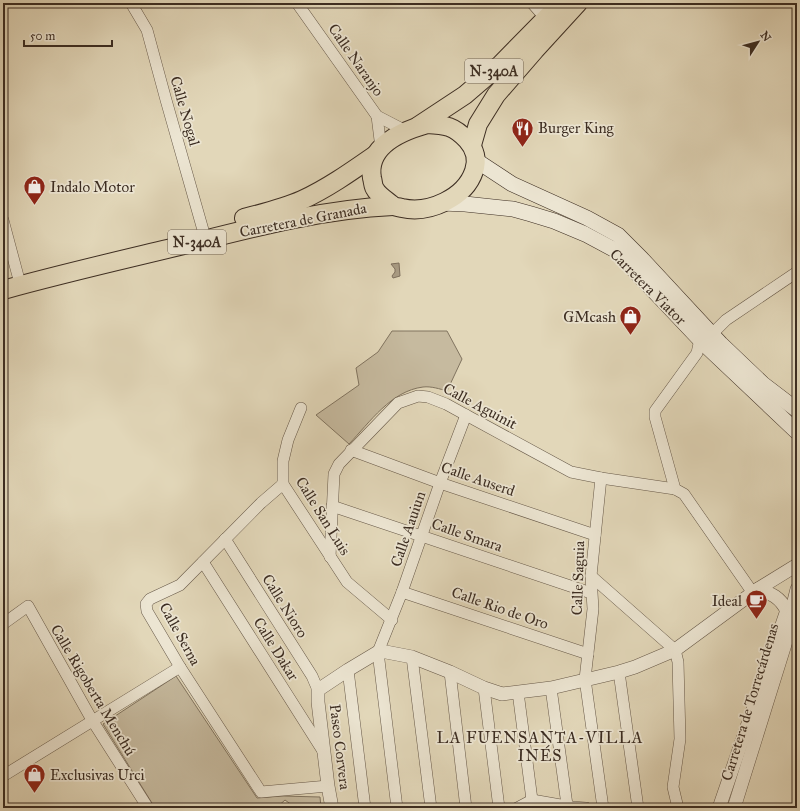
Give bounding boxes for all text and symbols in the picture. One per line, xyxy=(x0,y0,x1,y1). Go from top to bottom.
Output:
street label: Calle Naranjo xyxy=(324,20,388,100)
scale bar xyxy=(24,22,112,48)
north arrow xyxy=(738,22,778,62)
text: 50 m xyxy=(30,29,55,43)
text: N xyxy=(758,29,774,45)
road number: N-340A xyxy=(465,59,523,83)
street label: Calle Nogal xyxy=(166,74,204,149)
restaurant icon: Burger King xyxy=(510,115,536,148)
place label: Burger King xyxy=(538,119,615,137)
shop icon: Indalo Motor xyxy=(21,174,47,207)
place label: Indalo Motor xyxy=(50,178,135,196)
street label: Carretera de Granada xyxy=(238,199,369,241)
road number: N-340A xyxy=(168,230,226,254)
street label: Carretera Viator xyxy=(606,245,690,329)
shop icon: GMcash xyxy=(618,304,644,337)
place label: GMcash xyxy=(563,308,617,326)
street label: Calle Aguinit xyxy=(440,379,521,433)
street label: Calle Auserd xyxy=(439,458,518,500)
street label: Calle San Luis xyxy=(292,473,354,559)
street label: Calle Aauiun xyxy=(387,489,429,569)
street label: Calle Smara xyxy=(429,515,505,556)
street label: Calle Saguia xyxy=(568,540,588,616)
street label: Calle Nioro xyxy=(258,571,312,641)
street label: Calle Rio de Oro xyxy=(449,583,551,633)
cafe icon: Ideal xyxy=(744,588,770,621)
place label: Ideal xyxy=(712,592,743,610)
street label: Calle Serna xyxy=(155,599,205,669)
street label: Calle Dakar xyxy=(250,614,303,684)
street label: Calle Rigoberta Menchú xyxy=(47,621,139,759)
street label: Carretera de Torrecárdenas xyxy=(717,621,783,783)
street label: Paseo Corvera xyxy=(326,703,354,792)
district label: LA FUENSANTA-VILLA INÉS xyxy=(437,728,643,765)
shop icon: Exclusivas Urci xyxy=(22,762,48,795)
place label: Exclusivas Urci xyxy=(50,766,145,784)

